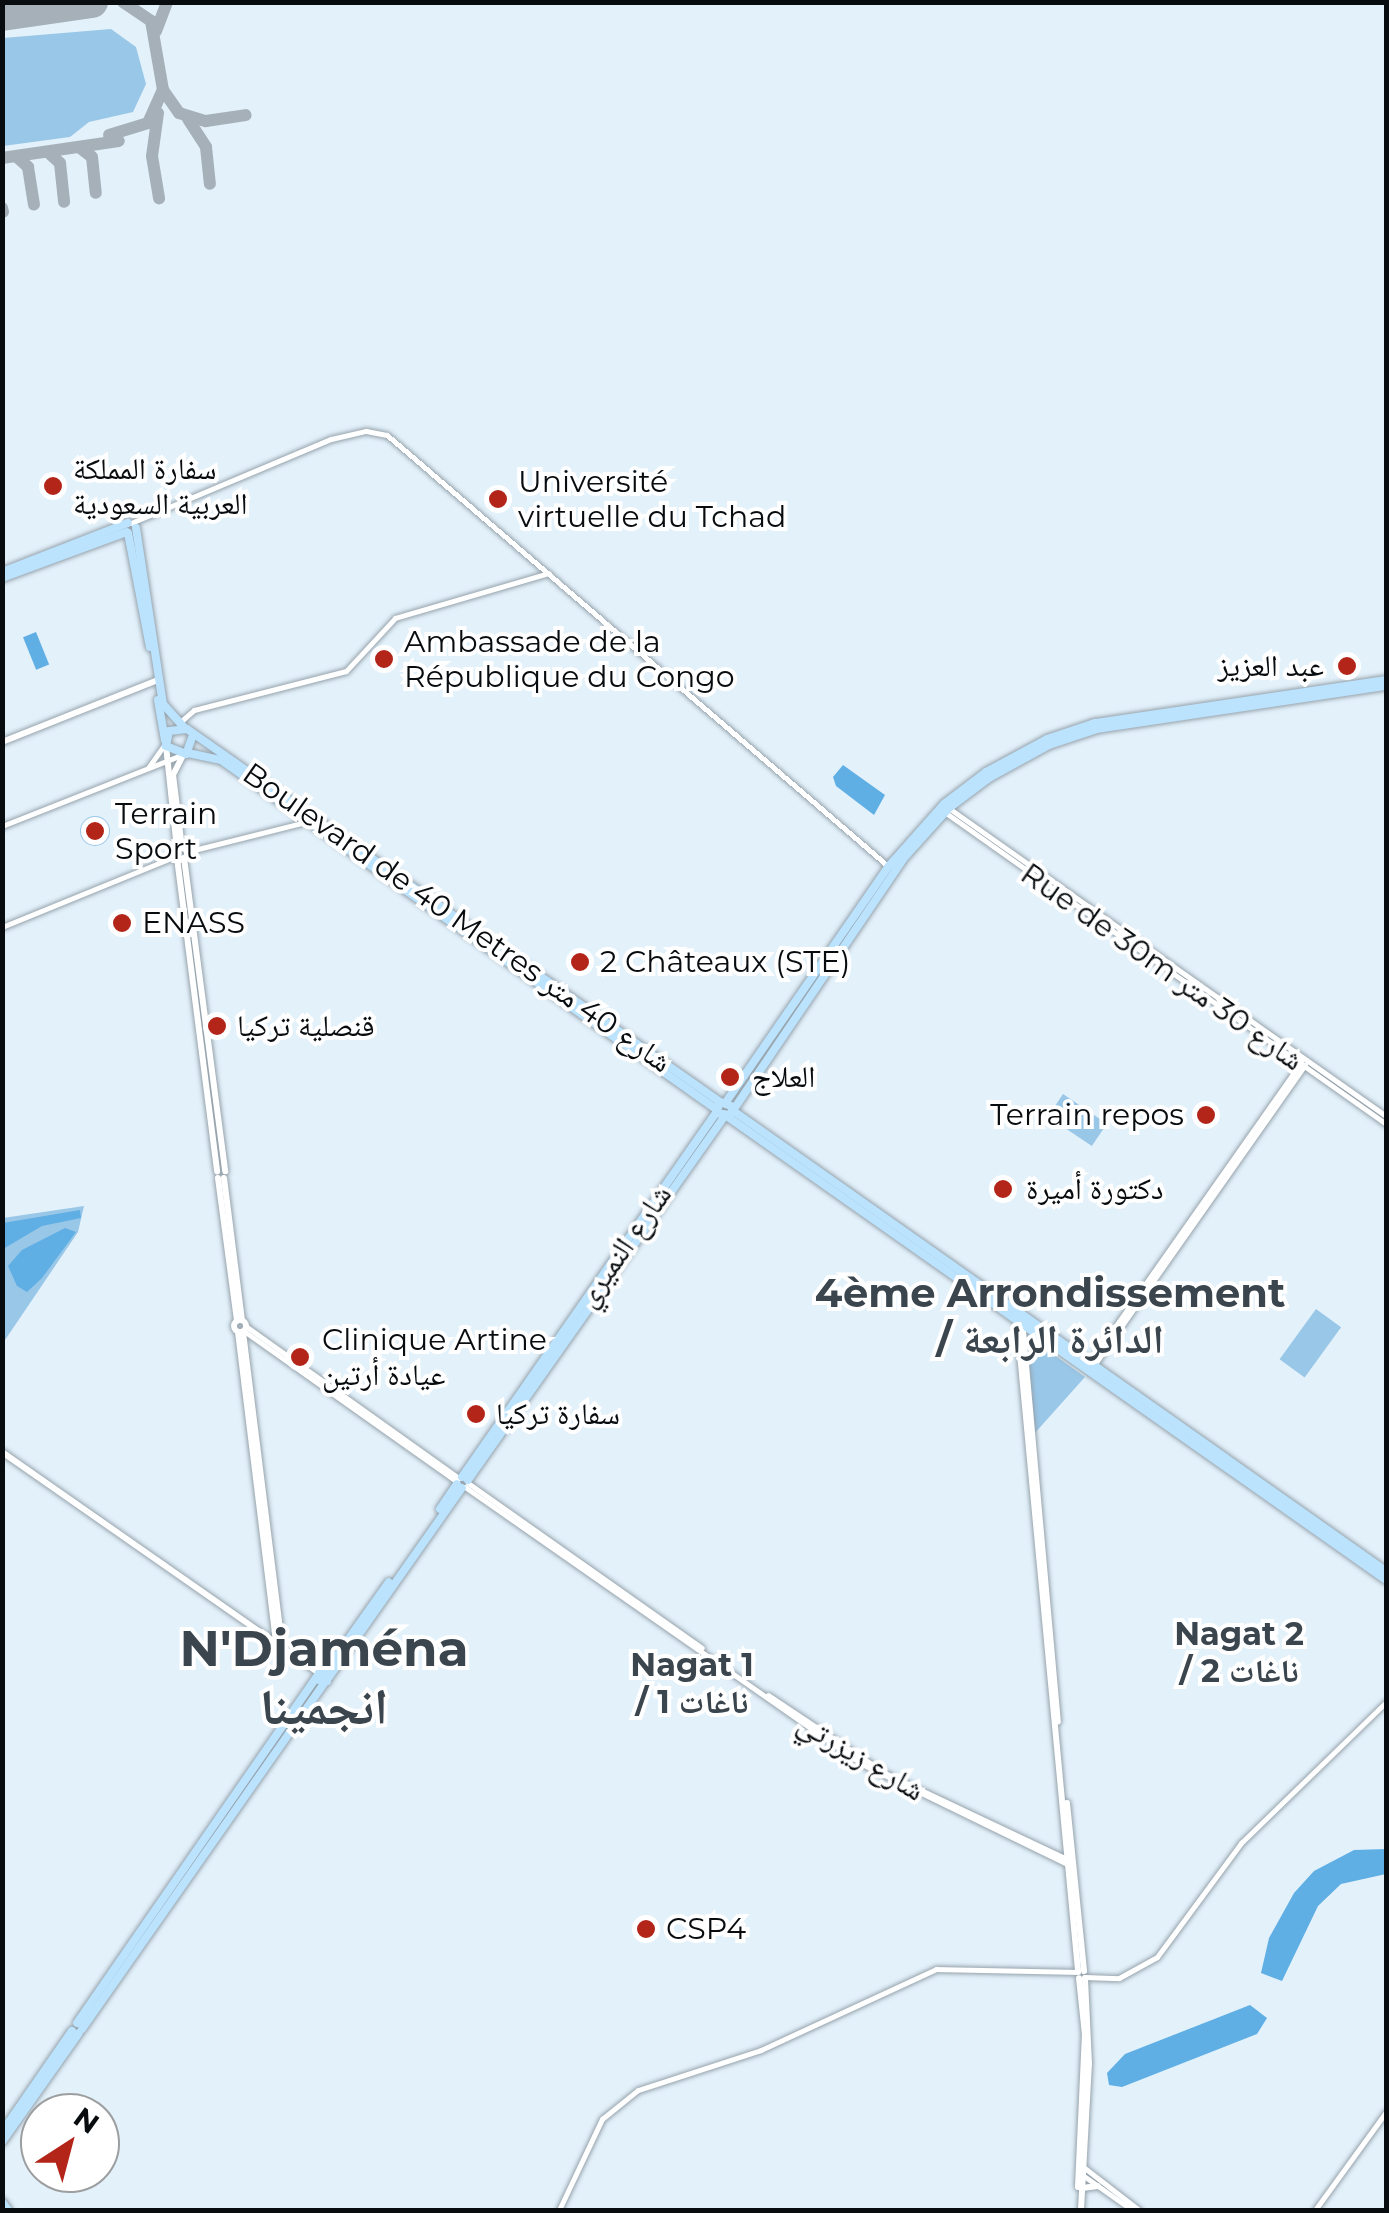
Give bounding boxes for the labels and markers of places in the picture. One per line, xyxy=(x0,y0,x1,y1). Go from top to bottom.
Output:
place label: سفارة المملكة العربية السعودية xyxy=(73,451,248,522)
place label: Université virtuelle du Tchad xyxy=(518,464,786,534)
marker: سفارة المملكة العربية السعودية xyxy=(42,475,64,497)
marker: Université virtuelle du Tchad xyxy=(487,488,509,510)
place label: Ambassade de la République du Congo xyxy=(404,624,735,694)
marker: Ambassade de la République du Congo xyxy=(373,648,395,670)
place label: عبد العزيز xyxy=(1218,648,1324,684)
marker: عبد العزيز xyxy=(1334,653,1360,679)
place label: Terrain Sport xyxy=(115,796,217,866)
marker: Terrain Sport xyxy=(84,820,106,842)
place label: ENASS xyxy=(142,905,245,941)
marker: ENASS xyxy=(111,912,133,934)
place label: 2 Châteaux (STE) xyxy=(600,944,850,980)
marker: 2 Châteaux (STE) xyxy=(569,951,591,973)
place label: قنصلية تركيا xyxy=(237,1008,375,1044)
marker: قنصلية تركيا xyxy=(206,1015,228,1037)
place label: العلاج xyxy=(752,1059,815,1095)
marker: العلاج xyxy=(717,1064,743,1090)
place label: Terrain repos xyxy=(990,1097,1184,1133)
marker: Terrain repos xyxy=(1193,1102,1219,1128)
place label: دكتورة أميرة xyxy=(1026,1171,1163,1207)
marker: دكتورة أميرة xyxy=(990,1176,1016,1202)
place label: Clinique Artine عيادة أرتين xyxy=(322,1322,547,1392)
marker: Clinique Artine عيادة أرتين xyxy=(287,1344,313,1370)
place label: سفارة تركيا xyxy=(496,1396,620,1432)
marker: سفارة تركيا xyxy=(465,1403,487,1425)
place label: CSP4 xyxy=(666,1911,746,1947)
marker: CSP4 xyxy=(635,1918,657,1940)

